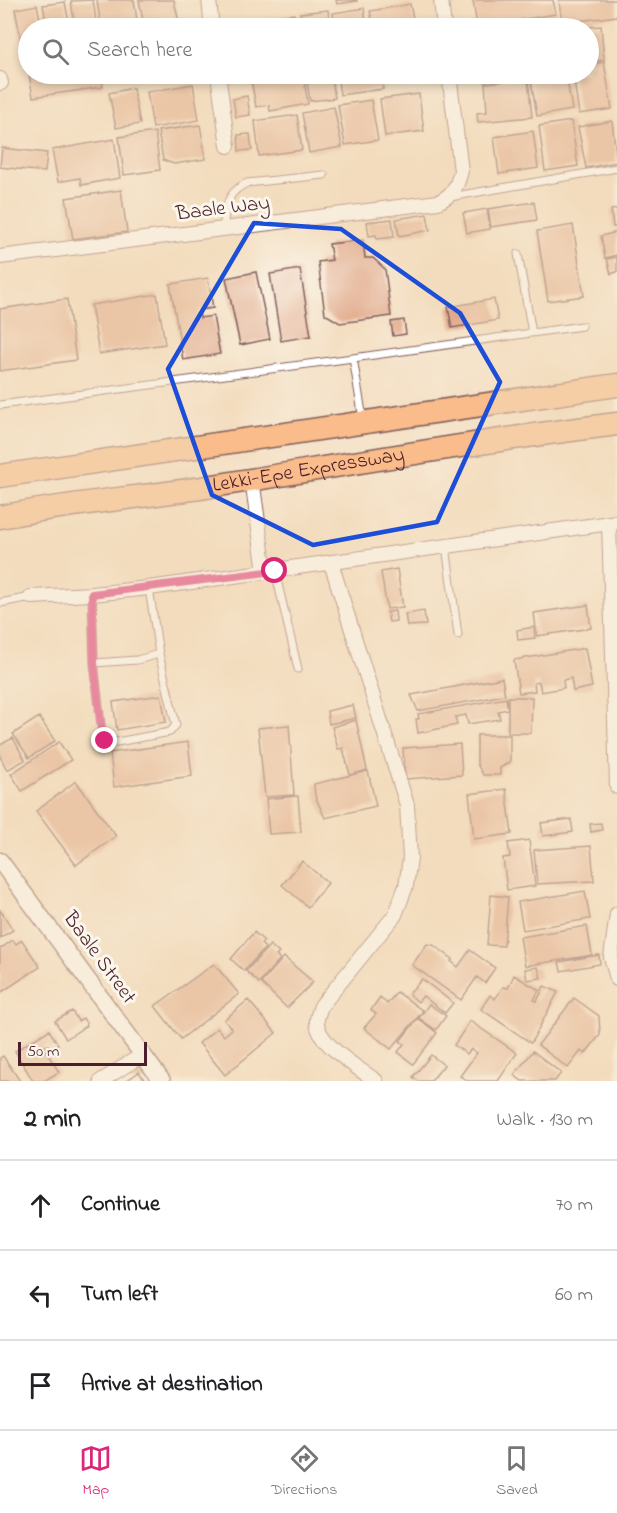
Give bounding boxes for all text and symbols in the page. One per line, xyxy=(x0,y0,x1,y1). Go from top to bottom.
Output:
search box xyxy=(18,18,599,84)
icon: search xyxy=(39,35,72,68)
text: Search here xyxy=(87,35,192,67)
street label: Baale Way xyxy=(173,188,272,232)
street label: Lekki-Epe Expressway xyxy=(210,440,407,501)
route start xyxy=(261,557,287,583)
route end xyxy=(91,727,117,753)
street label: Baale Street xyxy=(55,905,143,1010)
scale bar xyxy=(18,1039,147,1066)
text: 50 m xyxy=(27,1040,59,1064)
text: 2 min xyxy=(24,1101,81,1139)
text: Walk · 130 m xyxy=(497,1106,593,1135)
icon: ahead xyxy=(24,1189,57,1222)
text: Continue xyxy=(81,1189,160,1221)
text: 70 m xyxy=(556,1191,593,1220)
icon: left xyxy=(24,1279,57,1312)
text: Turn left xyxy=(81,1279,158,1311)
text: 60 m xyxy=(555,1281,593,1310)
icon: arrive xyxy=(24,1369,57,1402)
text: Arrive at destination xyxy=(81,1369,263,1401)
tab: Map xyxy=(79,1442,112,1502)
tab: Directions xyxy=(271,1442,337,1502)
tab: Saved xyxy=(496,1442,538,1502)

